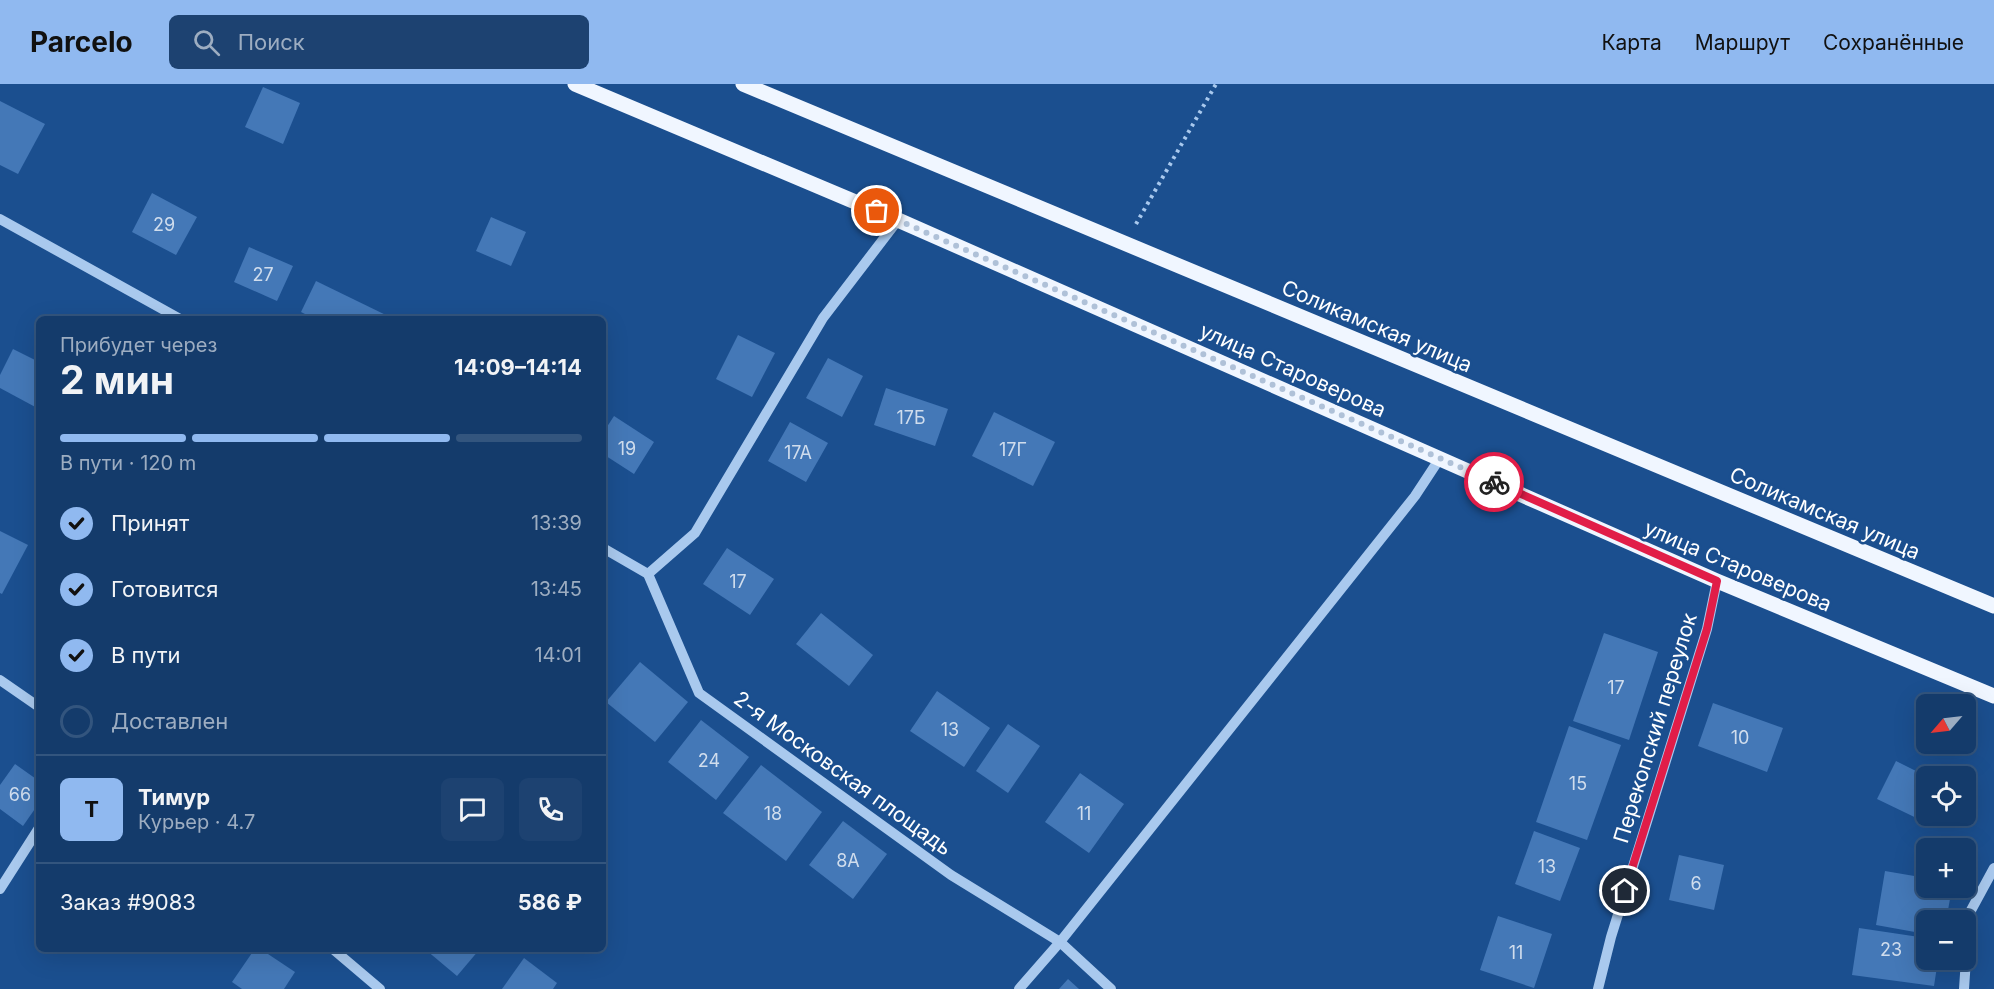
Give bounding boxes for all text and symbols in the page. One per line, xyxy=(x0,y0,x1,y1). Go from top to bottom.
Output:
search box xyxy=(169,15,589,69)
text: Parcelo xyxy=(30,25,133,59)
icon: search xyxy=(190,26,223,59)
text: Поиск xyxy=(238,29,305,55)
text: Карта xyxy=(1601,30,1662,55)
text: Маршрут xyxy=(1695,30,1790,55)
text: Сохранённые xyxy=(1823,30,1964,55)
pin xyxy=(851,185,902,236)
icon: bag xyxy=(860,194,893,227)
house number: 29 xyxy=(153,214,175,235)
house number: 27 xyxy=(252,264,274,285)
street label: Соликамская улица xyxy=(1278,275,1476,377)
street label: улица Староверова xyxy=(1196,318,1390,422)
text: Прибудет через xyxy=(60,333,217,357)
text: 14:09–14:14 xyxy=(454,354,582,380)
text: 2 мин xyxy=(60,356,174,403)
house number: 17Б xyxy=(896,407,926,428)
house number: 19 xyxy=(618,438,636,459)
house number: 17Г xyxy=(999,439,1027,460)
house number: 17А xyxy=(784,442,812,463)
text: В пути · 120 m xyxy=(60,451,196,475)
courier xyxy=(1464,452,1524,512)
street label: Соликамская улица xyxy=(1726,462,1924,564)
icon: bike xyxy=(1478,466,1511,499)
icon: check xyxy=(60,507,93,540)
text: Принят xyxy=(111,510,189,536)
text: 13:39 xyxy=(531,511,582,535)
street label: улица Староверова xyxy=(1641,515,1835,617)
house number: 17 xyxy=(729,571,747,592)
icon: check xyxy=(60,573,93,606)
text: Готовится xyxy=(111,576,218,602)
text: 13:45 xyxy=(531,577,582,601)
street label: Перекопский переулок xyxy=(1608,609,1702,846)
icon: check xyxy=(60,639,93,672)
text: В пути xyxy=(111,642,180,668)
text: 14:01 xyxy=(534,643,582,667)
house number: 17 xyxy=(1607,677,1625,698)
street label: 2-я Московская площадь xyxy=(729,686,957,860)
north arrow xyxy=(1916,694,1976,754)
map controls xyxy=(1916,694,1976,970)
text: Доставлен xyxy=(111,708,228,734)
house number: 13 xyxy=(941,719,959,740)
house number: 10 xyxy=(1731,727,1749,748)
house number: 24 xyxy=(698,750,720,771)
button: locate xyxy=(1916,766,1976,826)
house number: 15 xyxy=(1569,773,1587,794)
button: chat xyxy=(441,778,504,841)
button: phone xyxy=(519,778,582,841)
house number: 66 xyxy=(9,784,31,805)
text: Тимур xyxy=(138,784,210,810)
text: Т xyxy=(84,796,99,822)
house number: 18 xyxy=(764,803,782,824)
house number: 11 xyxy=(1077,803,1091,824)
text: Курьер · 4.7 xyxy=(138,810,255,834)
button: + xyxy=(1916,838,1976,898)
house number: 8А xyxy=(836,850,860,871)
house number: 13 xyxy=(1538,856,1556,877)
pin xyxy=(1599,865,1650,916)
house number: 6 xyxy=(1690,873,1702,894)
icon: home xyxy=(1608,874,1641,907)
text: Заказ #9083 xyxy=(60,889,196,915)
text: 586 ₽ xyxy=(518,889,582,915)
button: − xyxy=(1916,910,1976,970)
house number: 23 xyxy=(1880,939,1902,960)
house number: 11 xyxy=(1509,942,1523,963)

